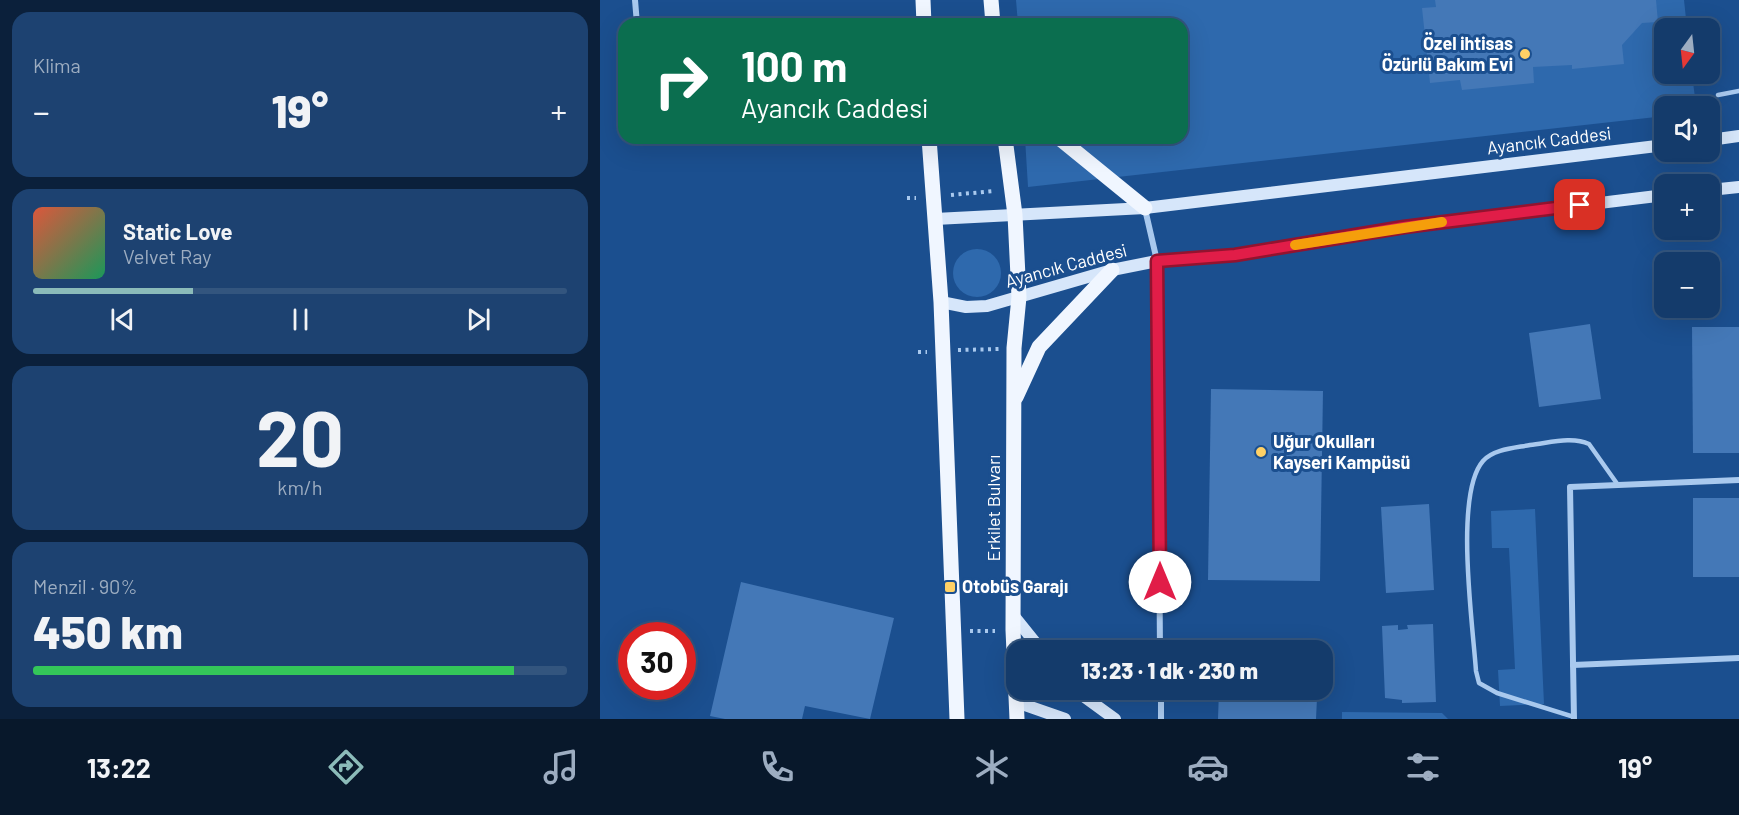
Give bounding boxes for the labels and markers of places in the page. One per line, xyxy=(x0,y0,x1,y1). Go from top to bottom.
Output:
place label: Özel ihtisas Özürlü Bakım Evi xyxy=(1382,32,1513,75)
marker: Özel ihtisas Özürlü Bakım Evi xyxy=(1518,47,1532,61)
pin xyxy=(1554,179,1605,230)
place label: Uğur Okulları Kayseri Kampüsü xyxy=(1273,430,1410,473)
marker: Uğur Okulları Kayseri Kampüsü xyxy=(1254,445,1268,459)
place label: Otobüs Garajı xyxy=(962,575,1068,597)
marker: Otobüs Garajı xyxy=(943,580,957,594)

